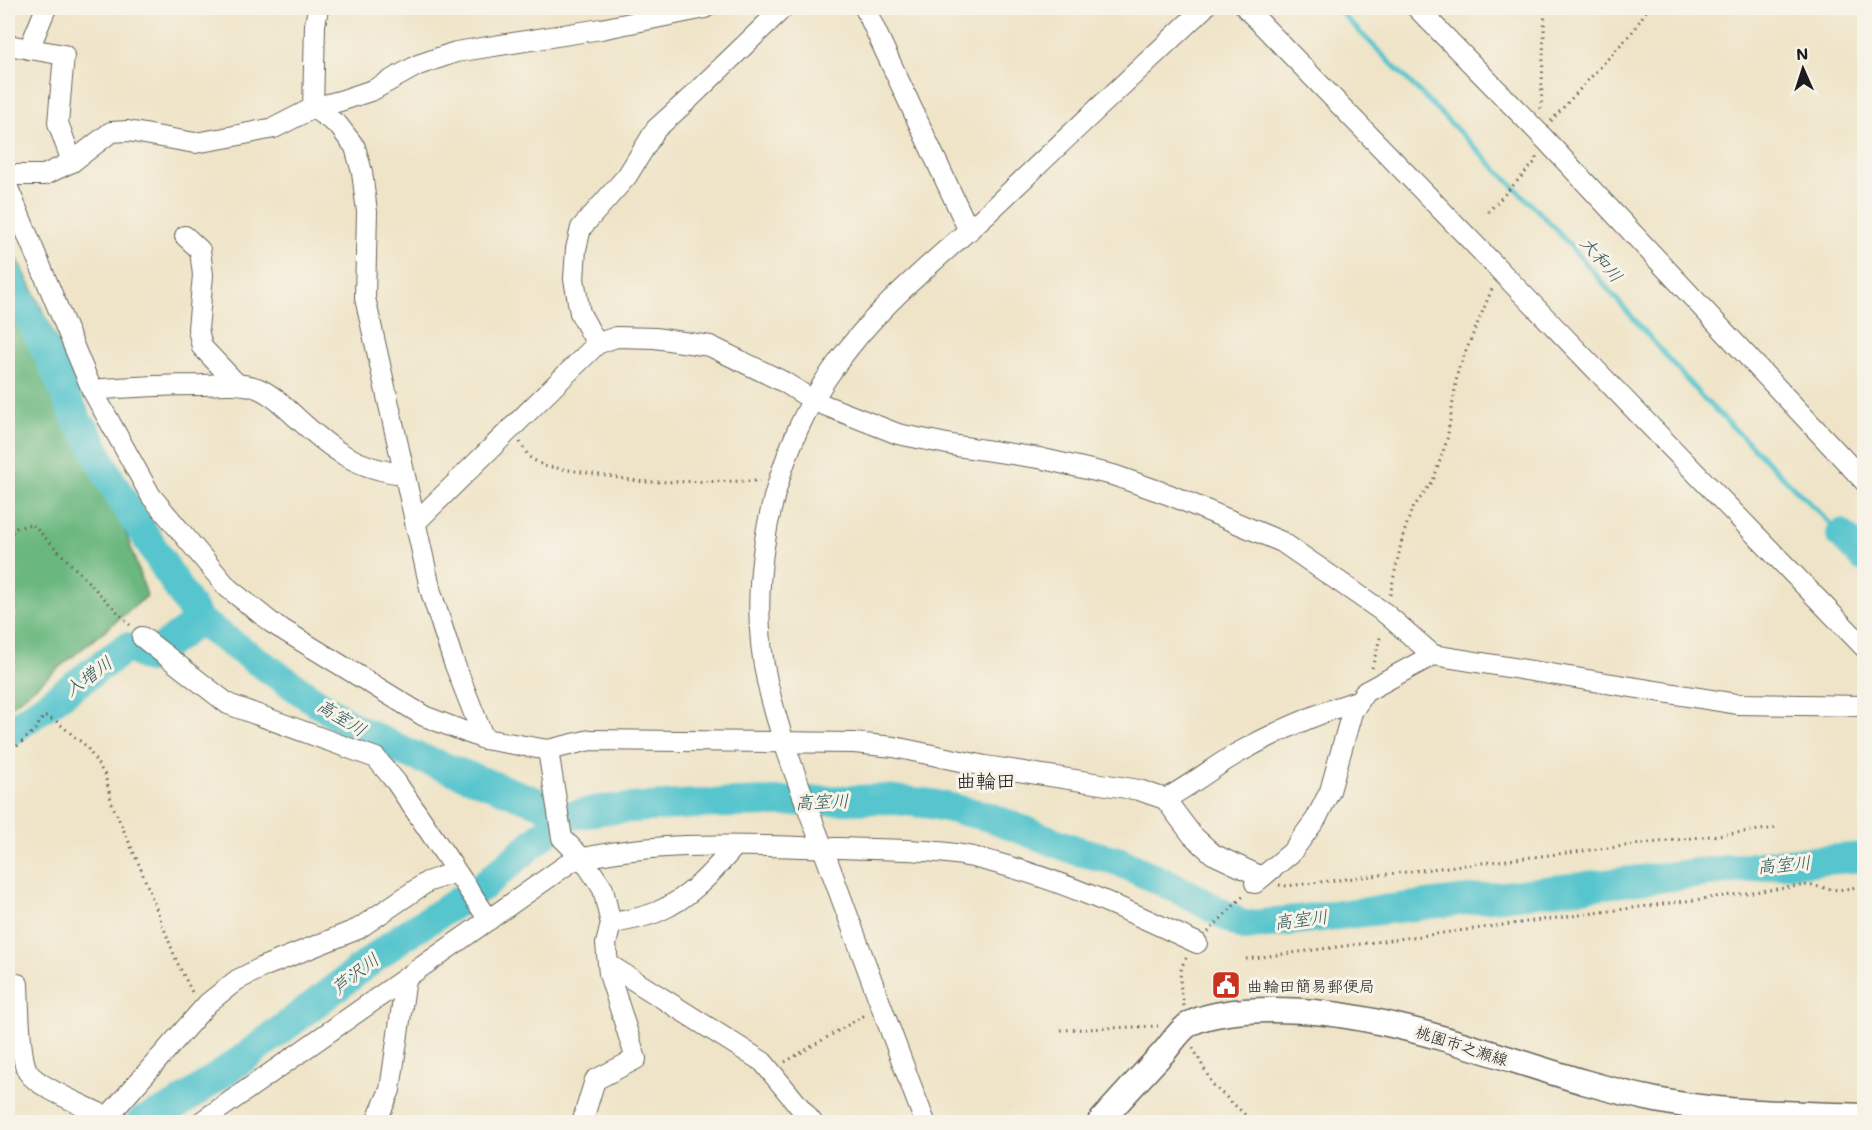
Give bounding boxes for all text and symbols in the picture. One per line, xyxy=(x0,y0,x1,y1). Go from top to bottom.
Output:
north arrow xyxy=(1773,39,1833,99)
text: N xyxy=(1796,43,1809,64)
water label: 大和川 xyxy=(1575,231,1629,287)
water label: 入増川 xyxy=(59,650,117,702)
water label: 高室川 xyxy=(313,693,371,741)
district label: 曲輪田 xyxy=(956,767,1016,793)
water label: 高室川 xyxy=(795,788,849,814)
water label: 高室川 xyxy=(1756,850,1812,878)
water label: 高室川 xyxy=(1273,904,1329,934)
water label: 芦沢川 xyxy=(326,947,384,999)
public building icon: 曲輪田簡易郵便局 xyxy=(1210,969,1242,1001)
place label: 曲輪田簡易郵便局 xyxy=(1247,975,1375,996)
street label: 桃園市之瀬線 xyxy=(1413,1020,1511,1070)

